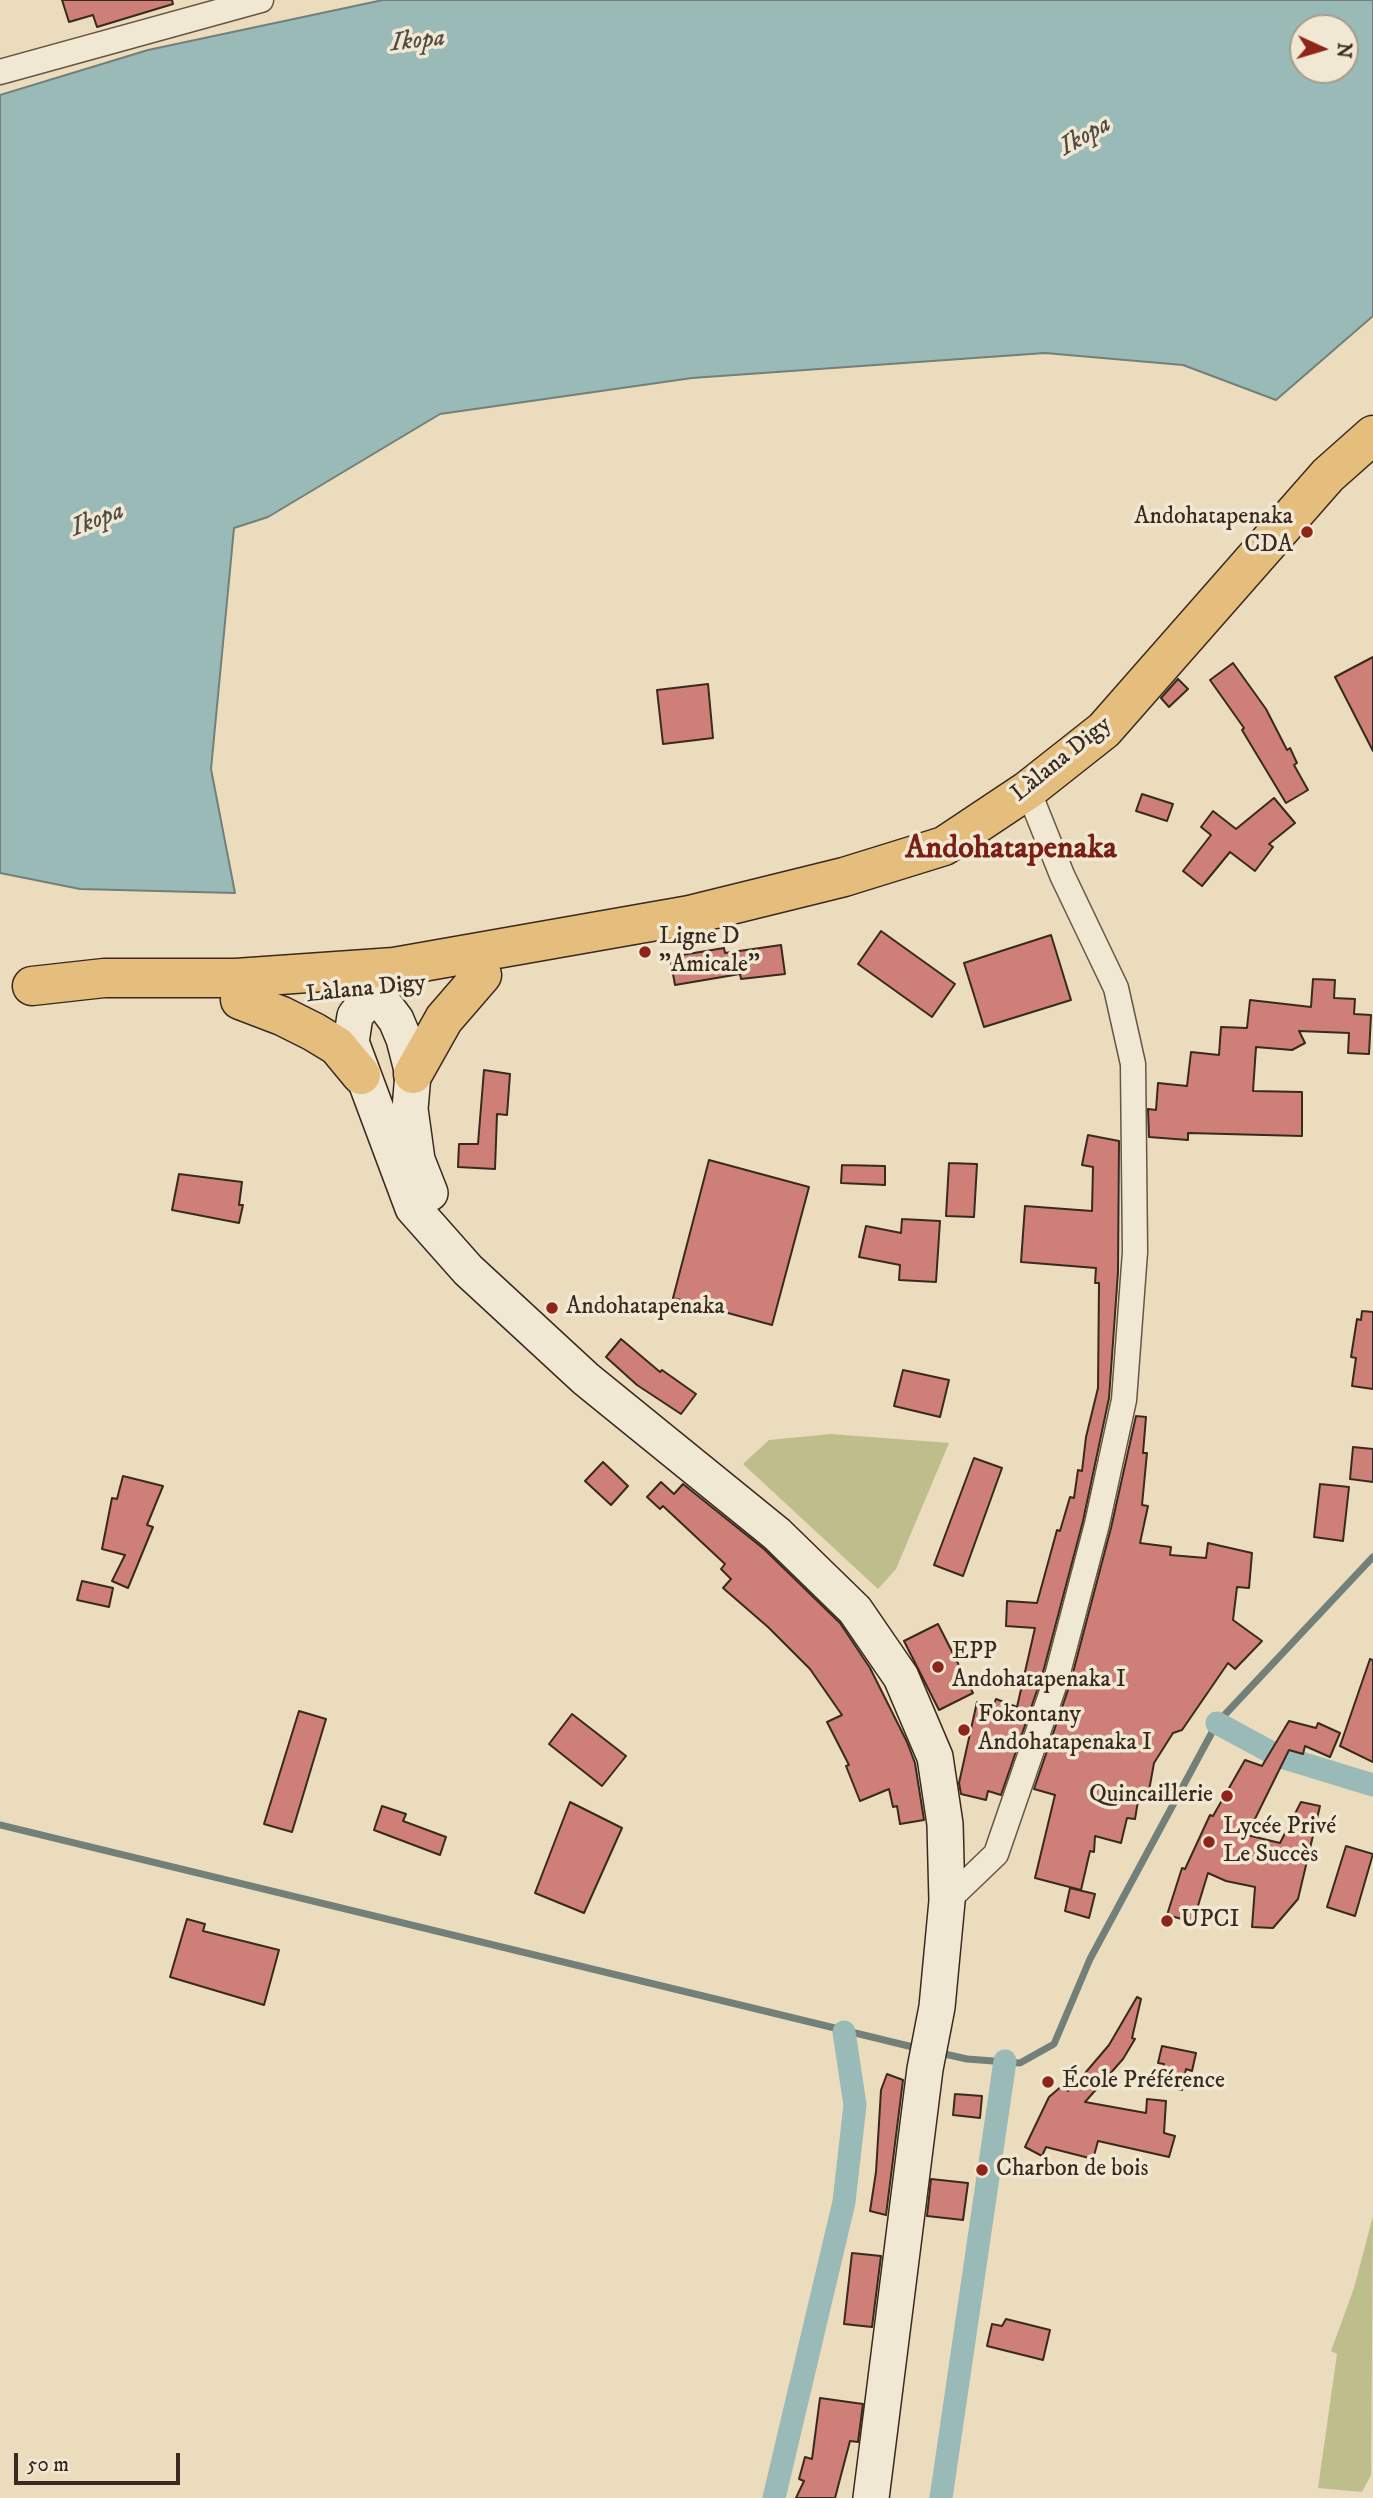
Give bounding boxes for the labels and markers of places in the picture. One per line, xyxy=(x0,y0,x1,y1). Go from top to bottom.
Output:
place label: Andohatapenaka CDA xyxy=(1134,504,1293,560)
marker: Andohatapenaka CDA xyxy=(1299,524,1315,540)
place label: Ligne D "Amicale" xyxy=(659,924,760,980)
marker: Ligne D "Amicale" xyxy=(637,944,653,960)
place label: Andohatapenaka xyxy=(566,1294,725,1322)
marker: Andohatapenaka xyxy=(544,1300,560,1316)
place label: EPP Andohatapenaka I xyxy=(952,1639,1126,1695)
marker: EPP Andohatapenaka I xyxy=(930,1659,946,1675)
place label: Fokontany Andohatapenaka I xyxy=(978,1702,1152,1758)
marker: Fokontany Andohatapenaka I xyxy=(956,1722,972,1738)
place label: Quincaillerie xyxy=(1089,1782,1213,1810)
marker: Quincaillerie xyxy=(1219,1788,1235,1804)
place label: Lycée Privé Le Succès xyxy=(1223,1814,1336,1870)
marker: Lycée Privé Le Succès xyxy=(1201,1834,1217,1850)
place label: UPCI xyxy=(1181,1907,1239,1935)
marker: UPCI xyxy=(1159,1913,1175,1929)
place label: École Préférence xyxy=(1062,2068,1225,2096)
marker: École Préférence xyxy=(1040,2074,1056,2090)
place label: Charbon de bois xyxy=(996,2156,1148,2184)
marker: Charbon de bois xyxy=(974,2162,990,2178)

